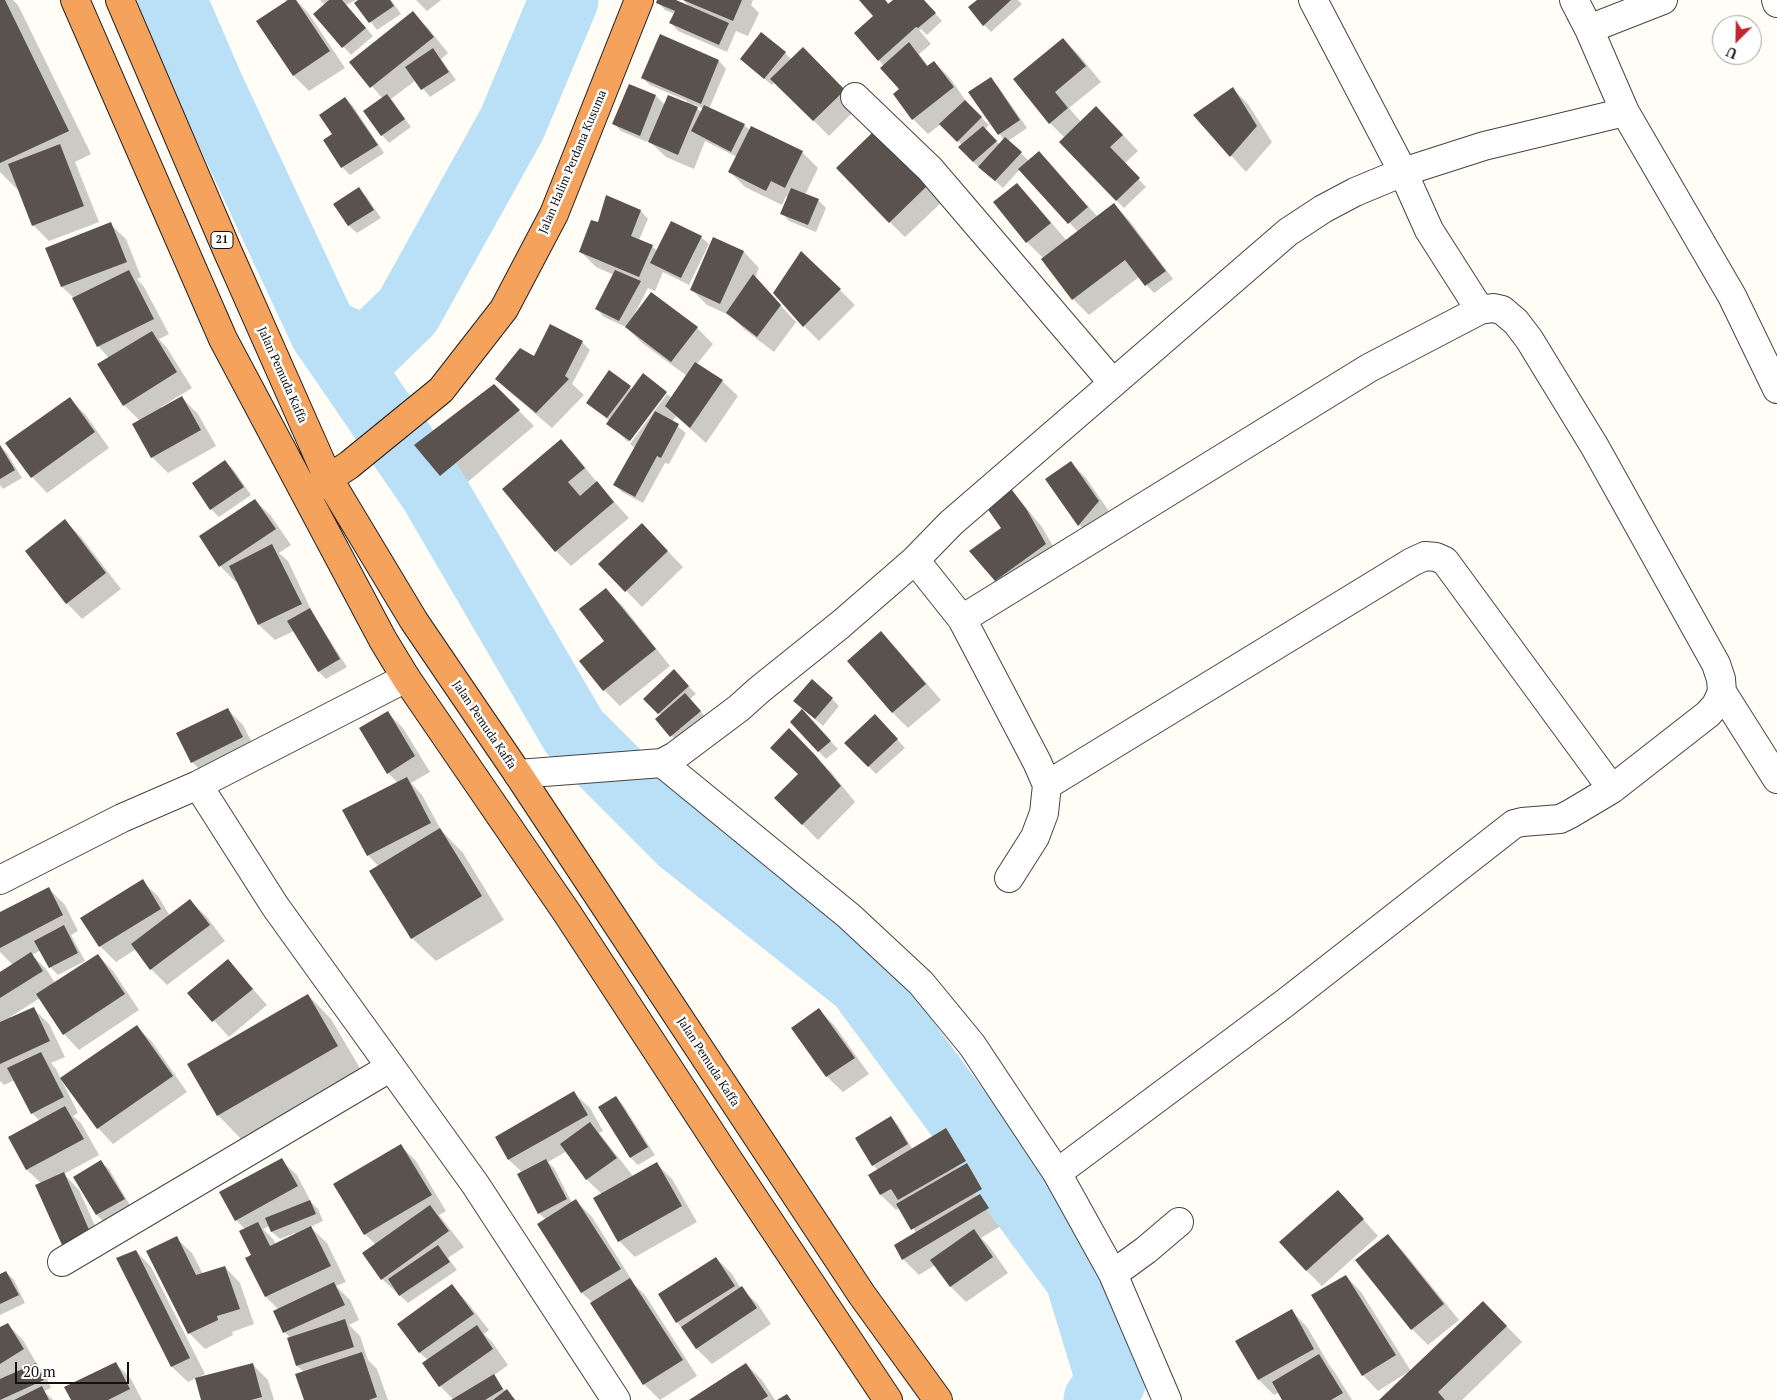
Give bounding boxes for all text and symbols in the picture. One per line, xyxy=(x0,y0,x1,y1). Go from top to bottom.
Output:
north arrow xyxy=(1712,15,1762,65)
text: U xyxy=(1723,43,1740,64)
street label: Jalan Halim Perdana Kusuma xyxy=(536,88,610,236)
road number: 21 xyxy=(211,232,233,248)
street label: Jalan Pemuda Kaffa xyxy=(254,325,310,425)
street label: Jalan Pemuda Kaffa xyxy=(449,678,519,772)
street label: Jalan Pemuda Kaffa xyxy=(674,1015,742,1109)
scale bar xyxy=(18,1352,131,1384)
text: 20 m xyxy=(23,1361,56,1381)

